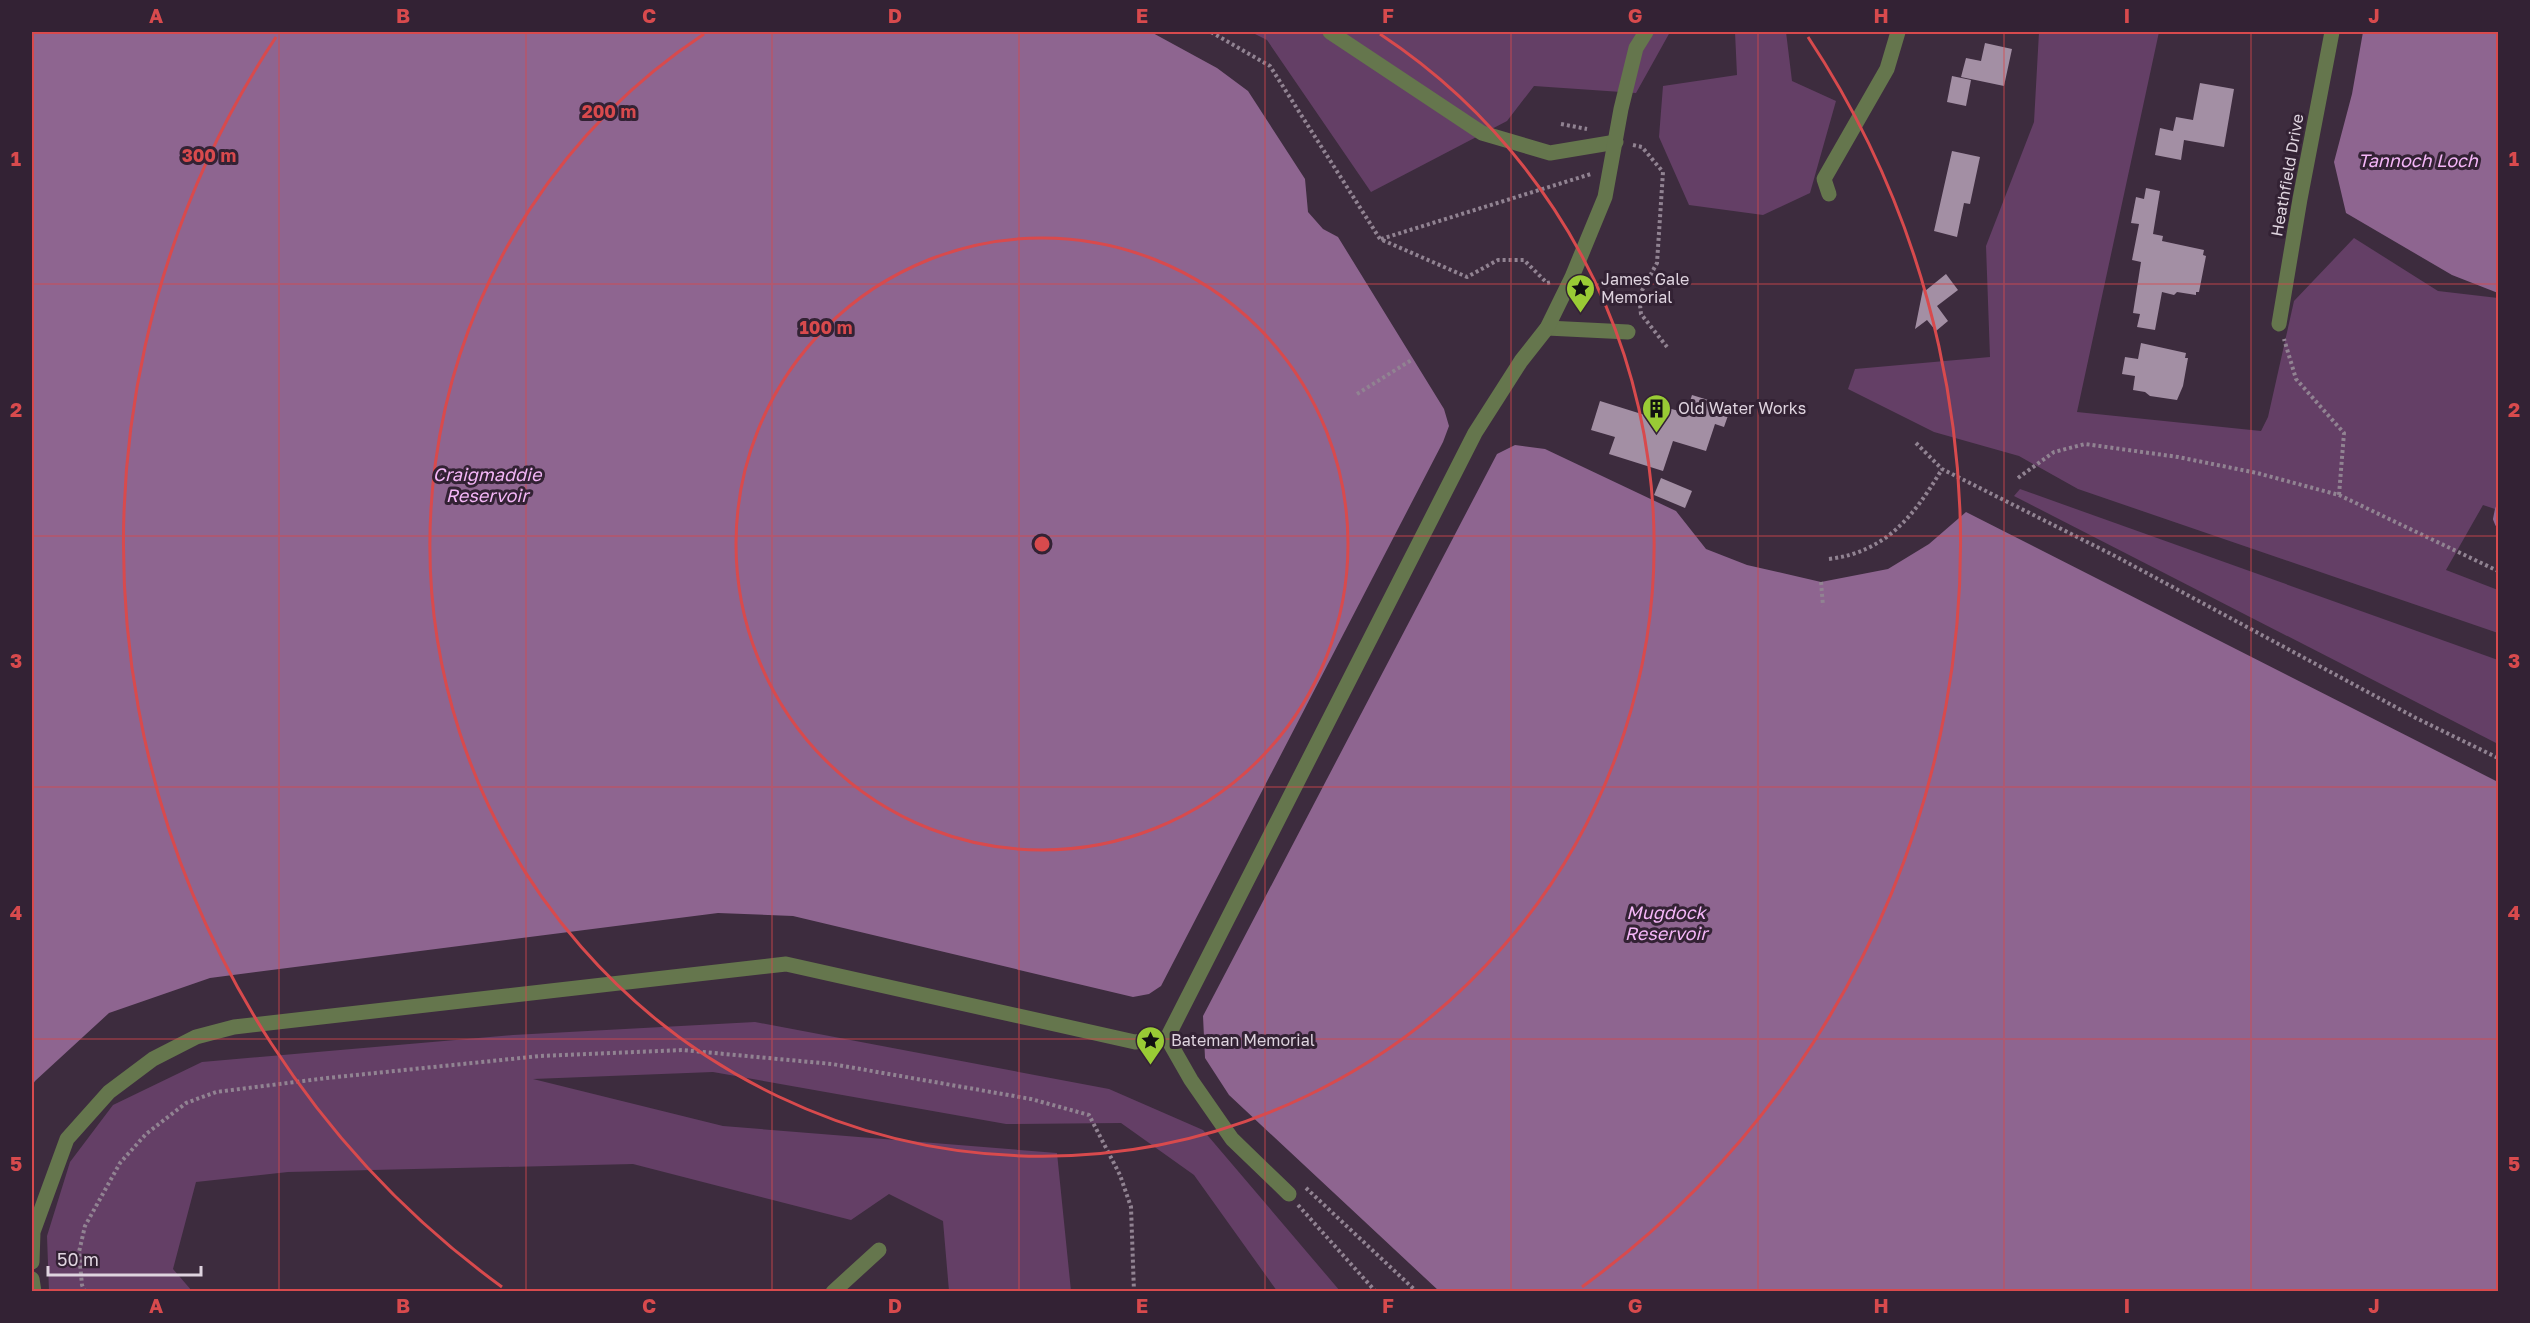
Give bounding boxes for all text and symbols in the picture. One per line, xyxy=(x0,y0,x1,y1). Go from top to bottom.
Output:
text: A xyxy=(149,3,163,27)
text: B xyxy=(396,3,410,27)
text: C xyxy=(642,3,656,27)
text: D xyxy=(888,3,902,27)
text: E xyxy=(1136,3,1148,27)
text: F xyxy=(1382,3,1394,27)
text: G xyxy=(1628,3,1642,27)
text: H xyxy=(1873,3,1889,27)
text: I xyxy=(2124,3,2130,27)
text: J xyxy=(2368,3,2380,27)
text: 200 m xyxy=(582,100,636,122)
street label: Heathfield Drive xyxy=(2266,112,2308,238)
text: 300 m xyxy=(182,144,236,166)
text: 1 xyxy=(11,146,21,170)
text: 1 xyxy=(2509,146,2519,170)
water label: Tannoch Loch xyxy=(2358,149,2479,171)
place label: James Gale Memorial xyxy=(1601,269,1689,307)
place icon: James Gale Memorial xyxy=(1564,272,1596,314)
text: 100 m xyxy=(800,316,852,338)
building icon: Old Water Works xyxy=(1641,392,1673,434)
text: 2 xyxy=(10,397,22,421)
text: 2 xyxy=(2508,397,2520,421)
place label: Old Water Works xyxy=(1678,398,1806,418)
water label: Craigmaddie Reservoir xyxy=(433,463,543,506)
centre of rings xyxy=(1032,534,1052,554)
text: 3 xyxy=(10,648,22,672)
text: 3 xyxy=(2508,648,2520,672)
text: 4 xyxy=(10,900,22,924)
text: 4 xyxy=(2508,900,2520,924)
water label: Mugdock Reservoir xyxy=(1625,901,1710,944)
place icon: Bateman Memorial xyxy=(1134,1024,1166,1066)
place label: Bateman Memorial xyxy=(1171,1030,1315,1050)
text: 5 xyxy=(10,1151,22,1175)
text: 5 xyxy=(2508,1151,2520,1175)
scale bar xyxy=(48,1239,201,1277)
text: 50 m xyxy=(57,1248,99,1270)
text: A xyxy=(149,1293,163,1317)
text: B xyxy=(396,1293,410,1317)
text: C xyxy=(642,1293,656,1317)
text: D xyxy=(888,1293,902,1317)
text: E xyxy=(1136,1293,1148,1317)
text: F xyxy=(1382,1293,1394,1317)
text: G xyxy=(1628,1293,1642,1317)
text: H xyxy=(1873,1293,1889,1317)
text: I xyxy=(2124,1293,2130,1317)
text: J xyxy=(2368,1293,2380,1317)

